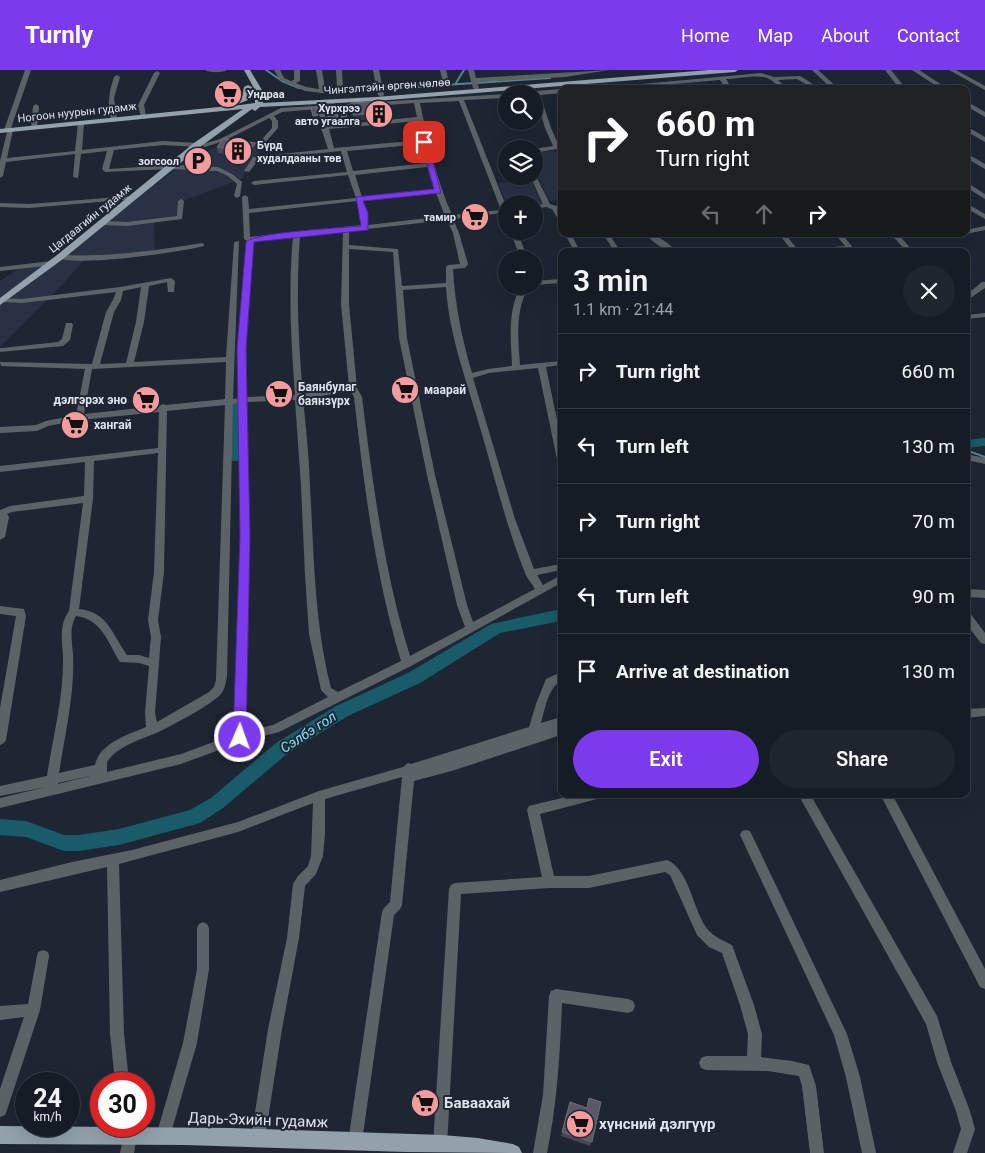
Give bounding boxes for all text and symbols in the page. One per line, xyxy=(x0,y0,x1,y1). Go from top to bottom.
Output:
text: Turnly xyxy=(25,21,93,49)
text: Home xyxy=(681,25,730,46)
text: Map xyxy=(758,25,793,46)
text: About xyxy=(821,25,869,46)
text: Contact xyxy=(897,25,960,46)
street label: Чингэлтэйн өргөн чөлөө xyxy=(323,76,451,97)
supermarket icon: Ундраа xyxy=(213,79,243,109)
map controls xyxy=(498,85,543,295)
button: search xyxy=(498,85,543,130)
place label: Ундраа xyxy=(247,88,285,101)
building icon: Хүрхрээ авто угаалга xyxy=(364,99,394,129)
street label: Ногоон нуурын гудамж xyxy=(17,100,138,125)
place label: Хүрхрээ авто угаалга xyxy=(295,102,360,128)
text: 660 m xyxy=(656,104,755,145)
icon: right xyxy=(573,105,638,170)
pin xyxy=(403,121,445,163)
icon: arrive xyxy=(410,128,438,156)
building icon: Бүрд худалдааны төв xyxy=(223,136,253,166)
place label: Бүрд худалдааны төв xyxy=(257,139,341,165)
button: layers xyxy=(498,140,543,185)
parking icon: зогсоол xyxy=(183,146,213,176)
text: Turn right xyxy=(656,146,750,171)
place label: зогсоол xyxy=(138,155,179,168)
street label: Цагдаагийн гудамж xyxy=(47,181,135,256)
button: + xyxy=(498,195,543,240)
icon: left xyxy=(697,200,725,228)
icon: ahead xyxy=(750,200,778,228)
icon: right xyxy=(803,200,831,228)
supermarket icon: тамир xyxy=(460,202,490,232)
place label: тамир xyxy=(424,211,456,224)
button: − xyxy=(498,250,543,295)
text: 3 min xyxy=(573,263,648,298)
button: close xyxy=(903,265,955,317)
text: 1.1 km · 21:44 xyxy=(573,300,673,319)
icon: right xyxy=(573,357,601,385)
text: Turn right xyxy=(616,360,700,383)
text: 660 m xyxy=(902,360,955,383)
supermarket icon: маарай xyxy=(390,375,420,405)
supermarket icon: Баянбулаг баянзүрх xyxy=(264,379,294,409)
place label: Баянбулаг баянзүрх xyxy=(298,380,356,408)
place label: маарай xyxy=(424,383,466,397)
supermarket icon: дэлгэрэх эно xyxy=(131,385,161,415)
place label: дэлгэрэх эно xyxy=(53,393,127,407)
supermarket icon: хангай xyxy=(60,410,90,440)
place label: хангай xyxy=(94,418,132,432)
icon: left xyxy=(573,432,601,460)
text: Turn left xyxy=(616,435,689,458)
text: 130 m xyxy=(902,435,955,458)
icon: right xyxy=(573,507,601,535)
text: Turn right xyxy=(616,510,700,533)
text: 70 m xyxy=(912,510,955,533)
icon: left xyxy=(573,582,601,610)
text: Turn left xyxy=(616,585,689,608)
text: 90 m xyxy=(912,585,955,608)
icon: arrive xyxy=(573,657,601,685)
text: Arrive at destination xyxy=(616,660,789,683)
text: 130 m xyxy=(902,660,955,683)
water label: Сэлбэ гол xyxy=(277,708,339,756)
position arrow xyxy=(213,710,265,762)
button: Exit xyxy=(573,730,759,788)
button: Share xyxy=(769,730,955,788)
speed limit sign: 30 xyxy=(90,1072,155,1137)
text: 24 xyxy=(33,1084,62,1113)
supermarket icon: Баваахай xyxy=(410,1088,440,1118)
place label: Баваахай xyxy=(444,1094,510,1112)
street label: Дарь-Эхийн гудамж xyxy=(188,1109,329,1131)
supermarket icon: хүнсний дэлгүүр xyxy=(565,1109,595,1139)
text: km/h xyxy=(33,1110,62,1124)
place label: хүнсний дэлгүүр xyxy=(599,1115,716,1133)

